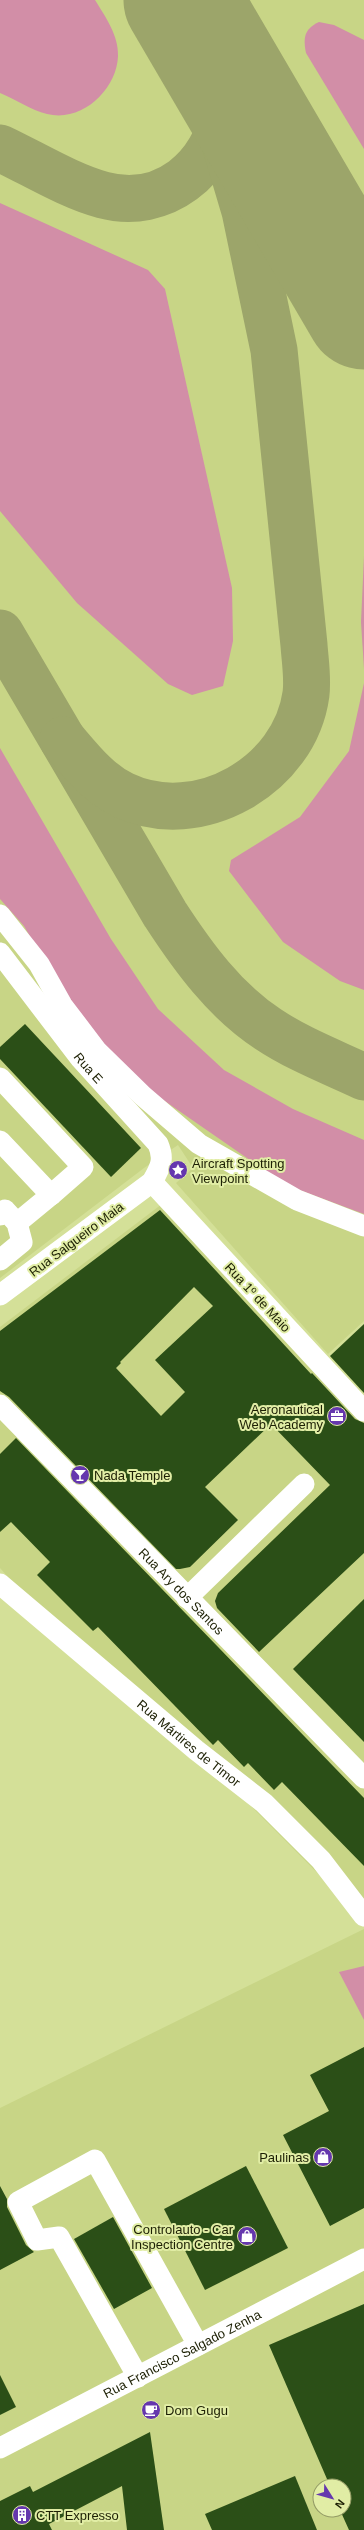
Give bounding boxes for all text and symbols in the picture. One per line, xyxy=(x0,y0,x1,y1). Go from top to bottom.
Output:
street label: Rua E xyxy=(71,1050,106,1087)
place label: Aircraft Spotting Viewpoint xyxy=(192,1156,285,1186)
place icon: Aircraft Spotting Viewpoint xyxy=(167,1159,189,1181)
street label: Rua Salgueiro Maia xyxy=(26,1199,127,1280)
street label: Rua 1º de Maio xyxy=(222,1260,294,1335)
place label: Aeronautical Web Academy xyxy=(239,1402,323,1432)
office icon: Aeronautical Web Academy xyxy=(326,1405,348,1427)
bar icon: Nada Temple xyxy=(69,1464,91,1486)
place label: Nada Temple xyxy=(94,1468,170,1483)
street label: Rua Ary dos Santos xyxy=(136,1545,227,1638)
street label: Rua Mártires de Timor xyxy=(134,1697,244,1790)
shop icon: Paulinas xyxy=(312,2146,334,2168)
place label: Paulinas xyxy=(259,2150,309,2165)
place label: Controlauto - Car Inspection Centre xyxy=(131,2222,234,2252)
shop icon: Controlauto - Car Inspection Centre xyxy=(236,2225,258,2247)
street label: Rua Francisco Salgado Zenha xyxy=(101,2306,264,2401)
cafe icon: Dom Gugu xyxy=(140,2399,162,2421)
place label: Dom Gugu xyxy=(165,2403,228,2418)
north arrow xyxy=(312,2478,352,2518)
text: N xyxy=(333,2497,347,2511)
building icon: CTT Expresso xyxy=(11,2504,33,2526)
place label: CTT Expresso xyxy=(36,2508,119,2523)

